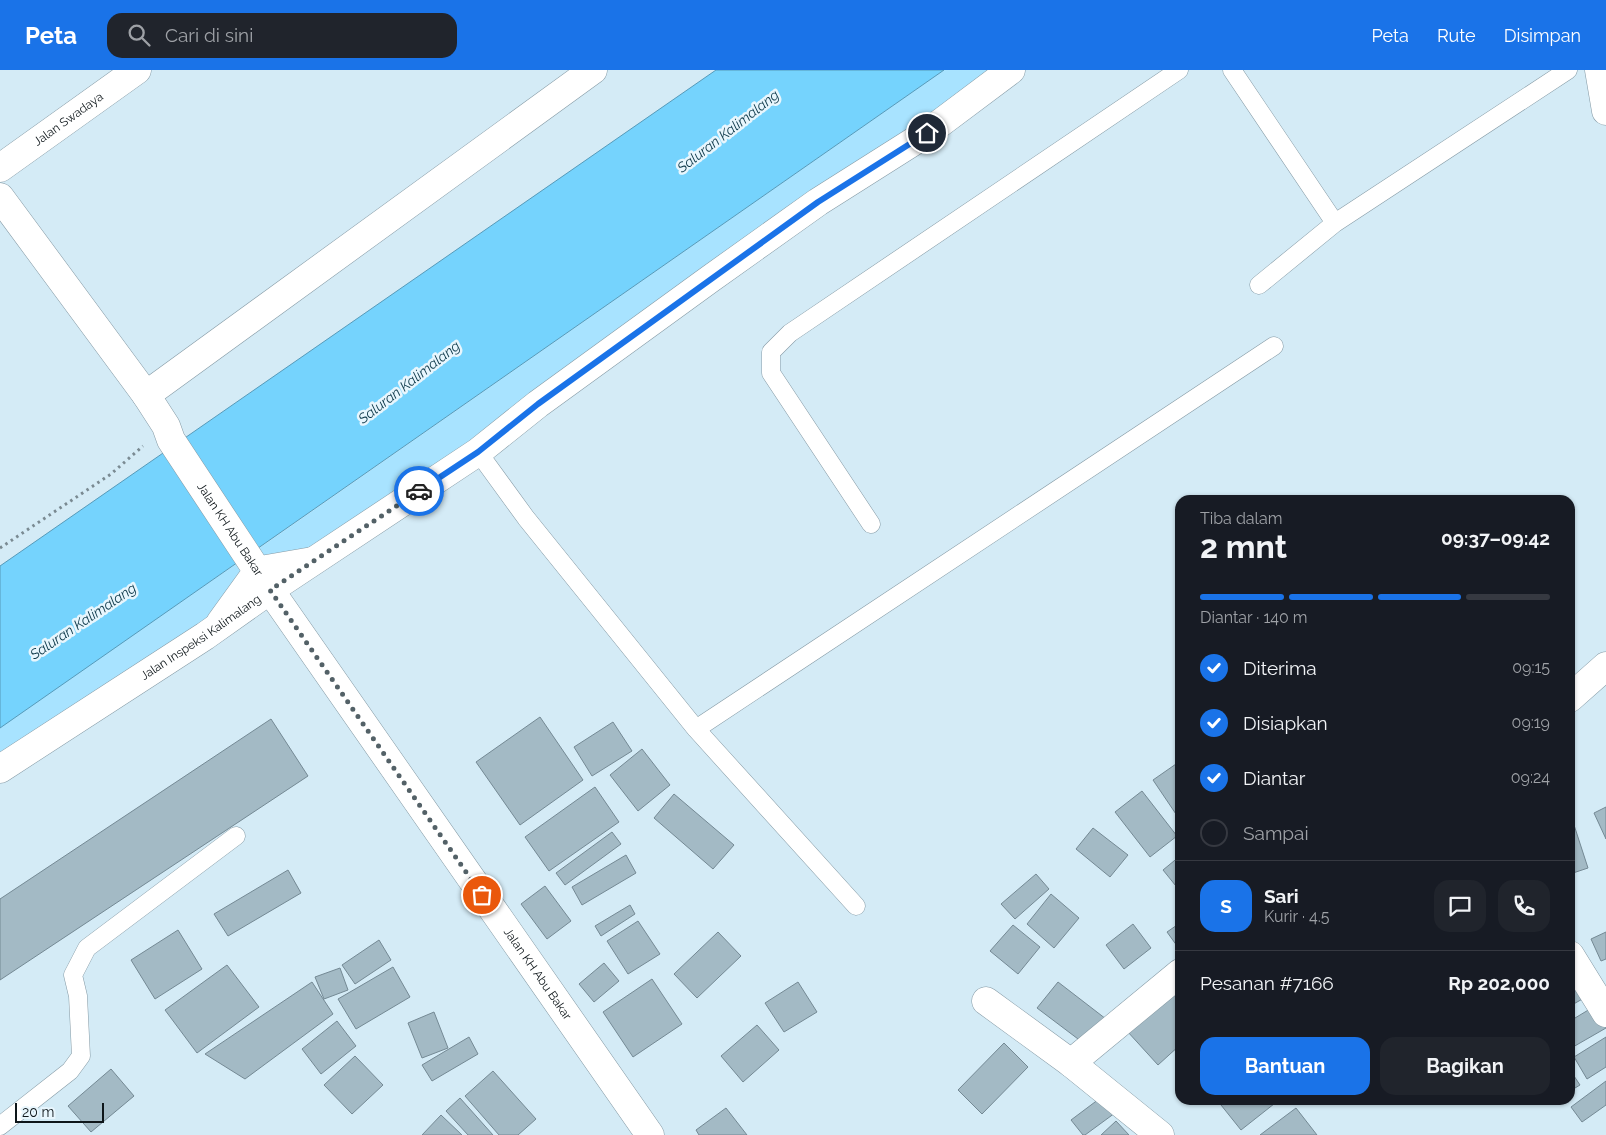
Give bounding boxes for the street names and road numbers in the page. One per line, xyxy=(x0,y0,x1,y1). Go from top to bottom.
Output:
street label: Jalan Swadaya xyxy=(31,90,106,149)
street label: Jalan KH Abu Bakar xyxy=(194,480,266,579)
street label: Jalan Inspeksi Kalimalang xyxy=(138,592,264,683)
street label: Jalan KH Abu Bakar xyxy=(501,925,575,1023)

